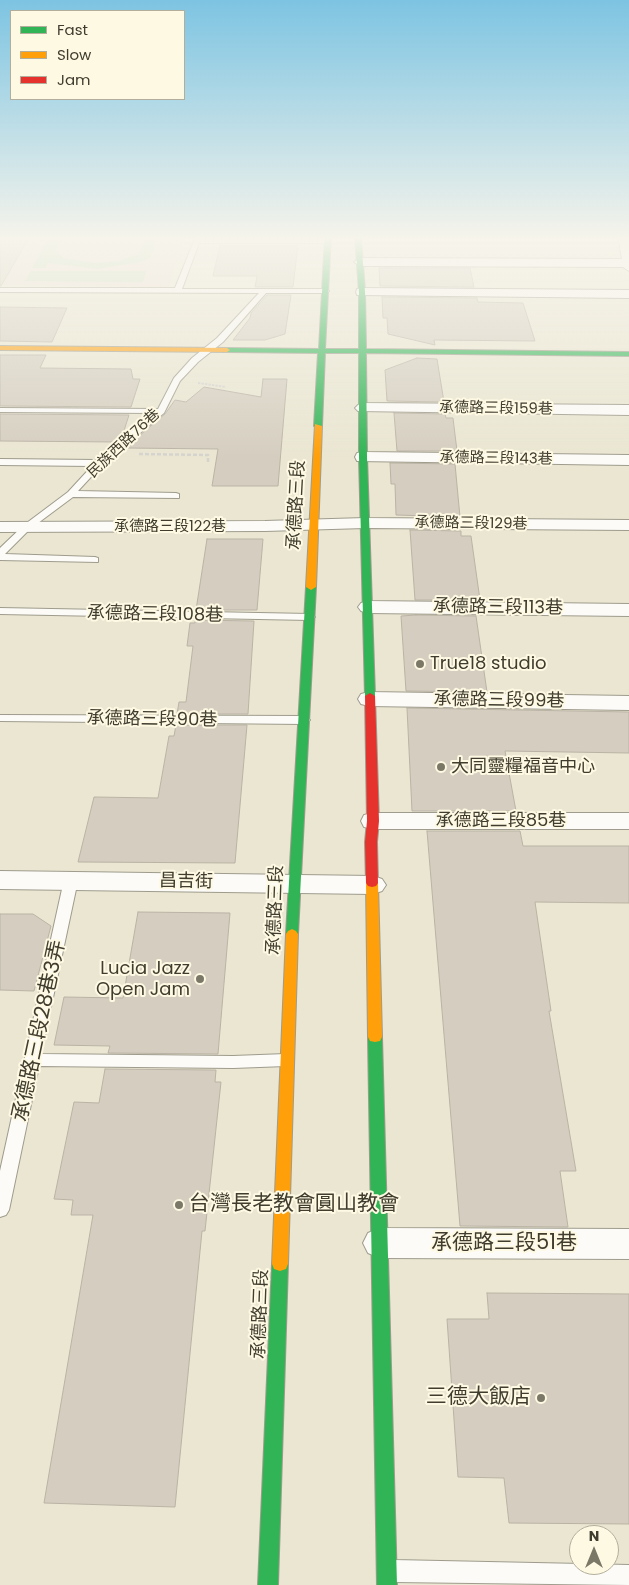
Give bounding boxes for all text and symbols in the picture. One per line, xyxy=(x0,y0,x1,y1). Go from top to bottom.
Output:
legend xyxy=(10,10,185,100)
text: Fast xyxy=(57,19,88,40)
text: Slow xyxy=(57,44,91,65)
text: Jam xyxy=(57,69,91,90)
street label: 承德路三段159巷 xyxy=(439,399,553,419)
street label: 民族西路76巷 xyxy=(84,406,164,482)
street label: 承德路三段143巷 xyxy=(439,449,553,469)
street label: 承德路三段 xyxy=(284,459,310,551)
street label: 承德路三段129巷 xyxy=(414,514,528,534)
street label: 承德路三段122巷 xyxy=(114,518,226,536)
street label: 承德路三段113巷 xyxy=(433,596,563,620)
street label: 承德路三段108巷 xyxy=(87,603,223,627)
place label: True18 studio xyxy=(430,653,547,675)
marker: True18 studio xyxy=(414,658,426,670)
street label: 承德路三段99巷 xyxy=(433,689,565,713)
street label: 承德路三段90巷 xyxy=(86,708,218,732)
place label: 大同靈糧福音中心 xyxy=(451,756,595,778)
marker: 大同靈糧福音中心 xyxy=(435,761,447,773)
street label: 承德路三段85巷 xyxy=(436,810,566,832)
street label: 承德路三段 xyxy=(264,865,288,955)
street label: 昌吉街 xyxy=(159,871,213,893)
street label: 承德路三段28巷3弄 xyxy=(8,938,72,1124)
place label: Lucia Jazz Open Jam xyxy=(96,958,190,1001)
marker: Lucia Jazz Open Jam xyxy=(194,973,206,985)
place label: 台灣長老教會圓山教會 xyxy=(189,1192,399,1218)
marker: 台灣長老教會圓山教會 xyxy=(173,1199,185,1211)
street label: 承德路三段51巷 xyxy=(431,1231,577,1257)
street label: 承德路三段 xyxy=(249,1269,273,1359)
place label: 三德大飯店 xyxy=(426,1385,531,1411)
marker: 三德大飯店 xyxy=(535,1392,547,1404)
north arrow xyxy=(569,1525,619,1575)
text: N xyxy=(589,1526,599,1546)

